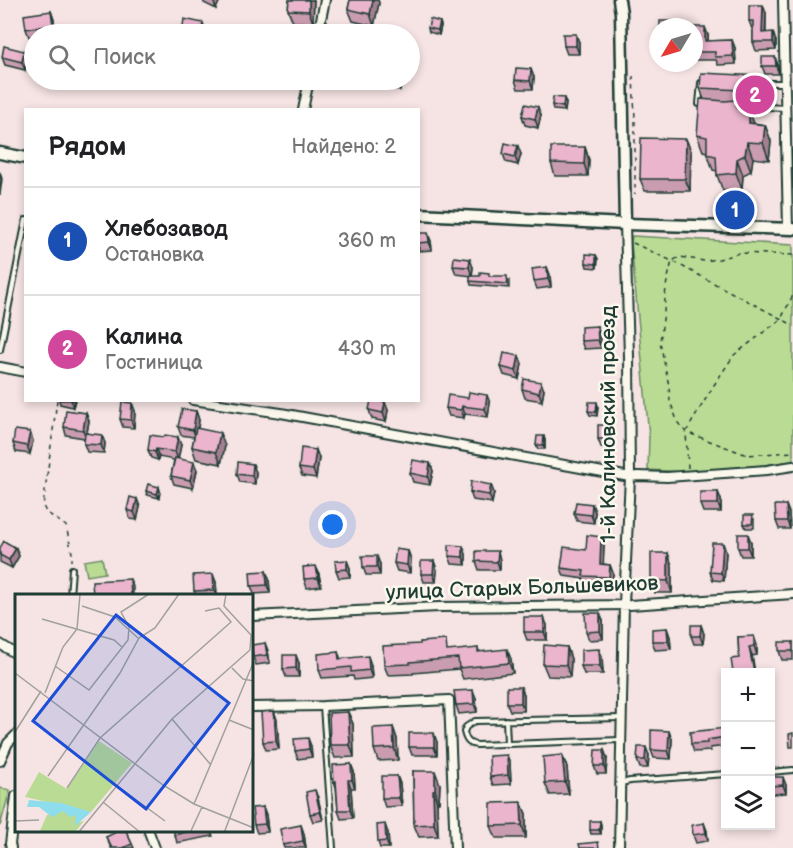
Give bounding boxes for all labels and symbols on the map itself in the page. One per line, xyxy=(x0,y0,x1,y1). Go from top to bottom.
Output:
north arrow xyxy=(649,18,703,72)
pin: 2 xyxy=(736,72,774,118)
pin: 1 xyxy=(716,188,754,232)
street label: 1-й Калиновский проезд xyxy=(596,305,621,543)
your location xyxy=(318,510,347,539)
street label: улица Старых Большевиков xyxy=(385,571,659,605)
inset map xyxy=(15,594,254,833)

